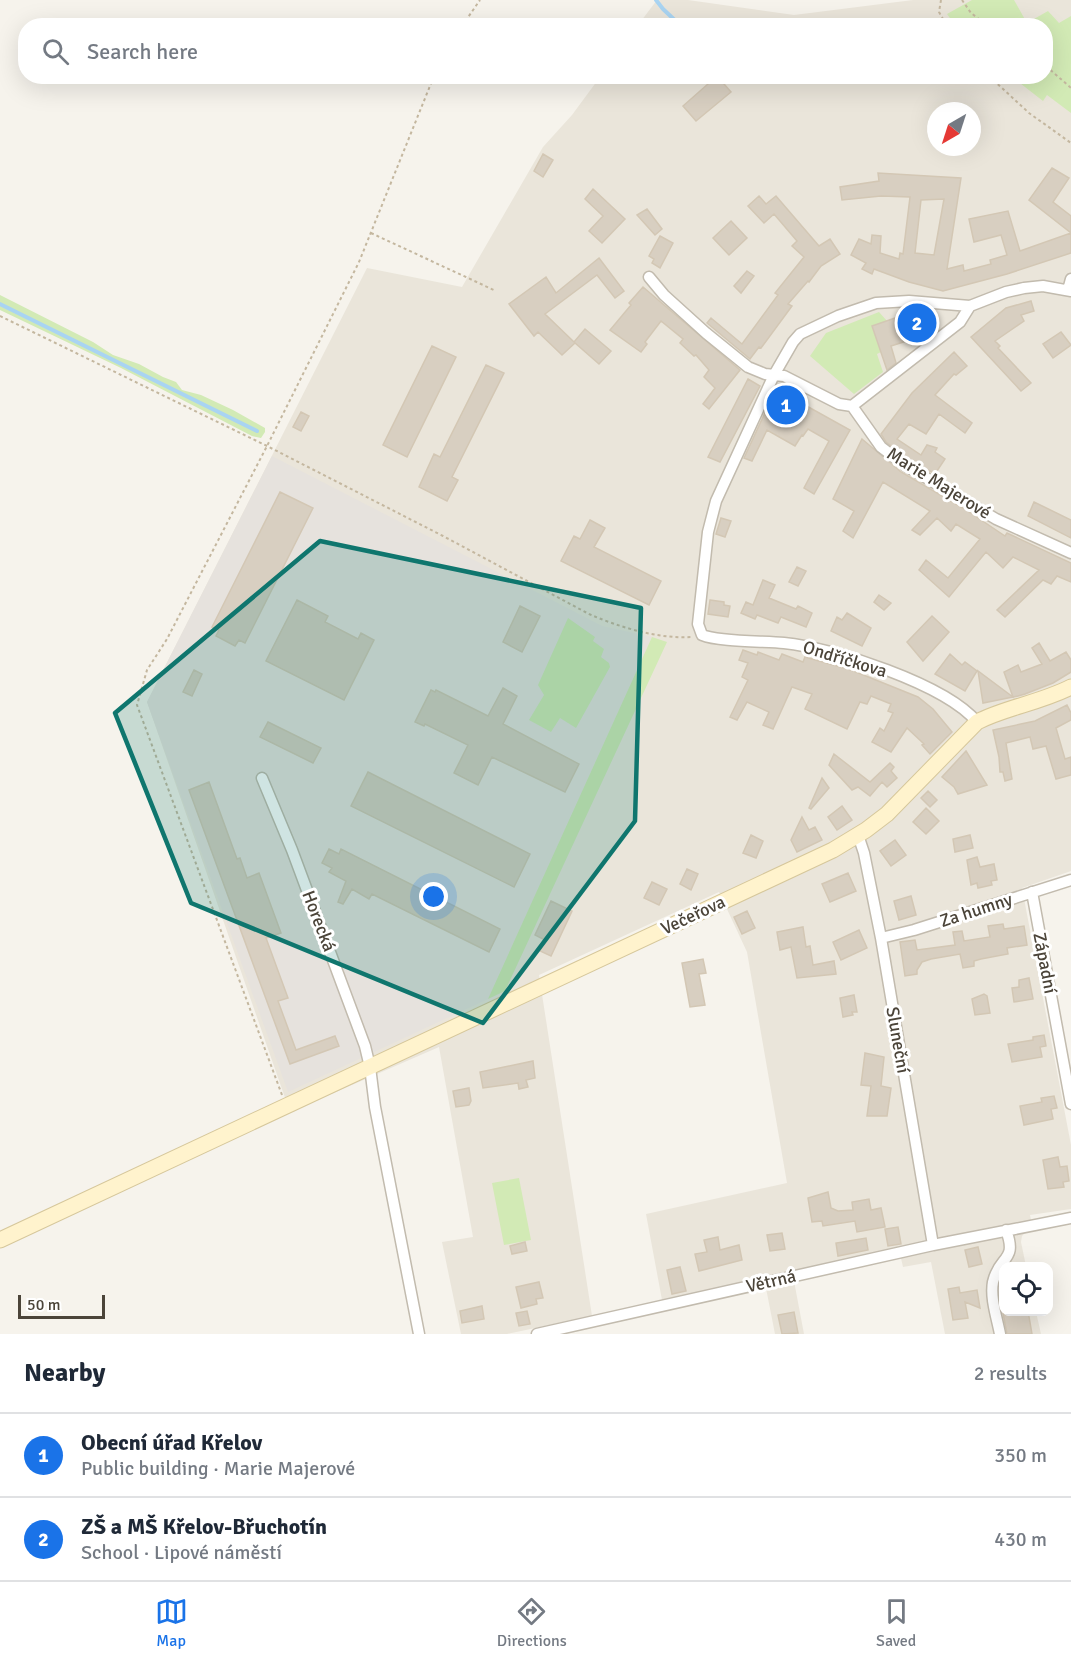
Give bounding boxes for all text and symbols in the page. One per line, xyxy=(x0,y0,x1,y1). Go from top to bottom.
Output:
search box xyxy=(18,18,1053,84)
icon: search xyxy=(39,35,72,68)
text: Search here xyxy=(87,38,198,65)
north arrow xyxy=(927,102,981,156)
pin: 2 xyxy=(898,300,936,346)
pin: 1 xyxy=(766,382,806,428)
street label: Marie Majerové xyxy=(883,442,995,524)
street label: Ondříčkova xyxy=(800,636,890,682)
your location xyxy=(419,882,448,911)
street label: Horecká xyxy=(297,887,341,955)
street label: Za humny xyxy=(937,888,1016,932)
street label: Večeřova xyxy=(657,891,729,939)
street label: Západní xyxy=(1028,931,1062,996)
street label: Sluneční xyxy=(881,1005,915,1075)
map controls xyxy=(999,1262,1053,1316)
button: locate xyxy=(999,1262,1053,1316)
street label: Větrná xyxy=(744,1265,798,1297)
scale bar xyxy=(18,1292,105,1320)
text: 50 m xyxy=(27,1295,61,1315)
text: Nearby xyxy=(24,1357,105,1389)
text: 2 results xyxy=(974,1361,1047,1386)
text: Obecní úřad Křelov xyxy=(81,1429,262,1456)
text: 1 xyxy=(38,1443,49,1468)
text: 350 m xyxy=(994,1443,1047,1468)
text: Public building · Marie Majerové xyxy=(81,1456,355,1481)
text: ZŠ a MŠ Křelov-Břuchotín xyxy=(81,1513,327,1540)
text: 2 xyxy=(38,1527,49,1552)
text: 430 m xyxy=(994,1527,1047,1552)
text: School · Lipové náměstí xyxy=(81,1540,282,1565)
tab: Map xyxy=(155,1595,188,1651)
tab: Directions xyxy=(497,1595,567,1651)
tab: Saved xyxy=(876,1595,916,1651)

